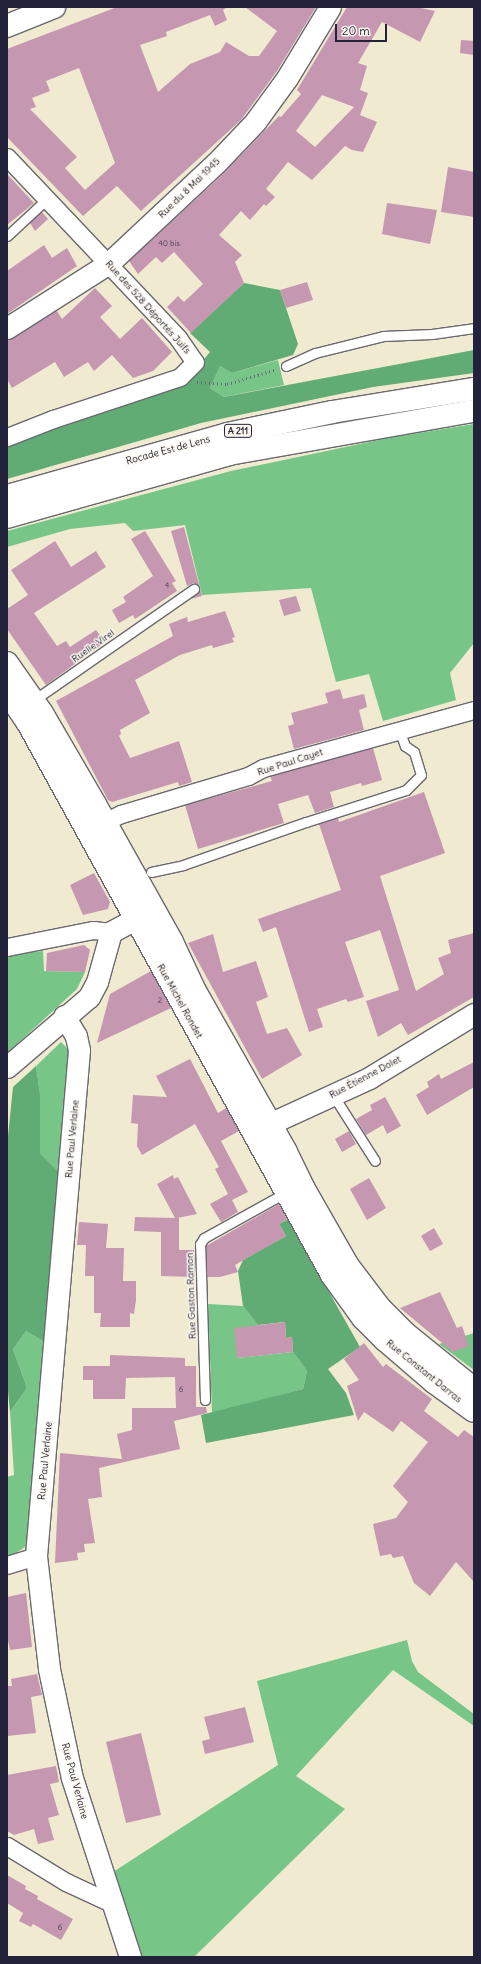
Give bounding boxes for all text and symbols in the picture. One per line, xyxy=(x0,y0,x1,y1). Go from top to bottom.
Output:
scale bar xyxy=(337,16,389,42)
text: 20 m xyxy=(342,23,370,38)
street label: Rue du 8 Mai 1945 xyxy=(155,155,223,221)
house number: 40 bis xyxy=(158,239,180,249)
street label: Rue des 528 Déportés Juifs xyxy=(103,258,193,356)
road number: A 211 xyxy=(224,424,252,438)
street label: Rocade Est de Lens xyxy=(125,433,211,467)
house number: 4 xyxy=(165,581,169,591)
street label: Ruelle Virel xyxy=(69,627,117,665)
street label: Rue Paul Cayet xyxy=(256,746,324,778)
street label: Rue Michel Rondet xyxy=(155,962,205,1040)
house number: 2 xyxy=(158,996,162,1006)
street label: Rue Étienne Dolet xyxy=(327,1053,403,1101)
street label: Rue Paul Verlaine xyxy=(63,1099,81,1179)
street label: Rue Gaston Ramon xyxy=(183,1252,199,1340)
street label: Rue Constant Darras xyxy=(384,1337,464,1405)
house number: 6 xyxy=(179,1385,183,1395)
street label: Rue Paul Verlaine xyxy=(36,1421,54,1501)
street label: Rue Paul Verlaine xyxy=(59,1742,91,1820)
house number: 6 xyxy=(58,1923,62,1933)

